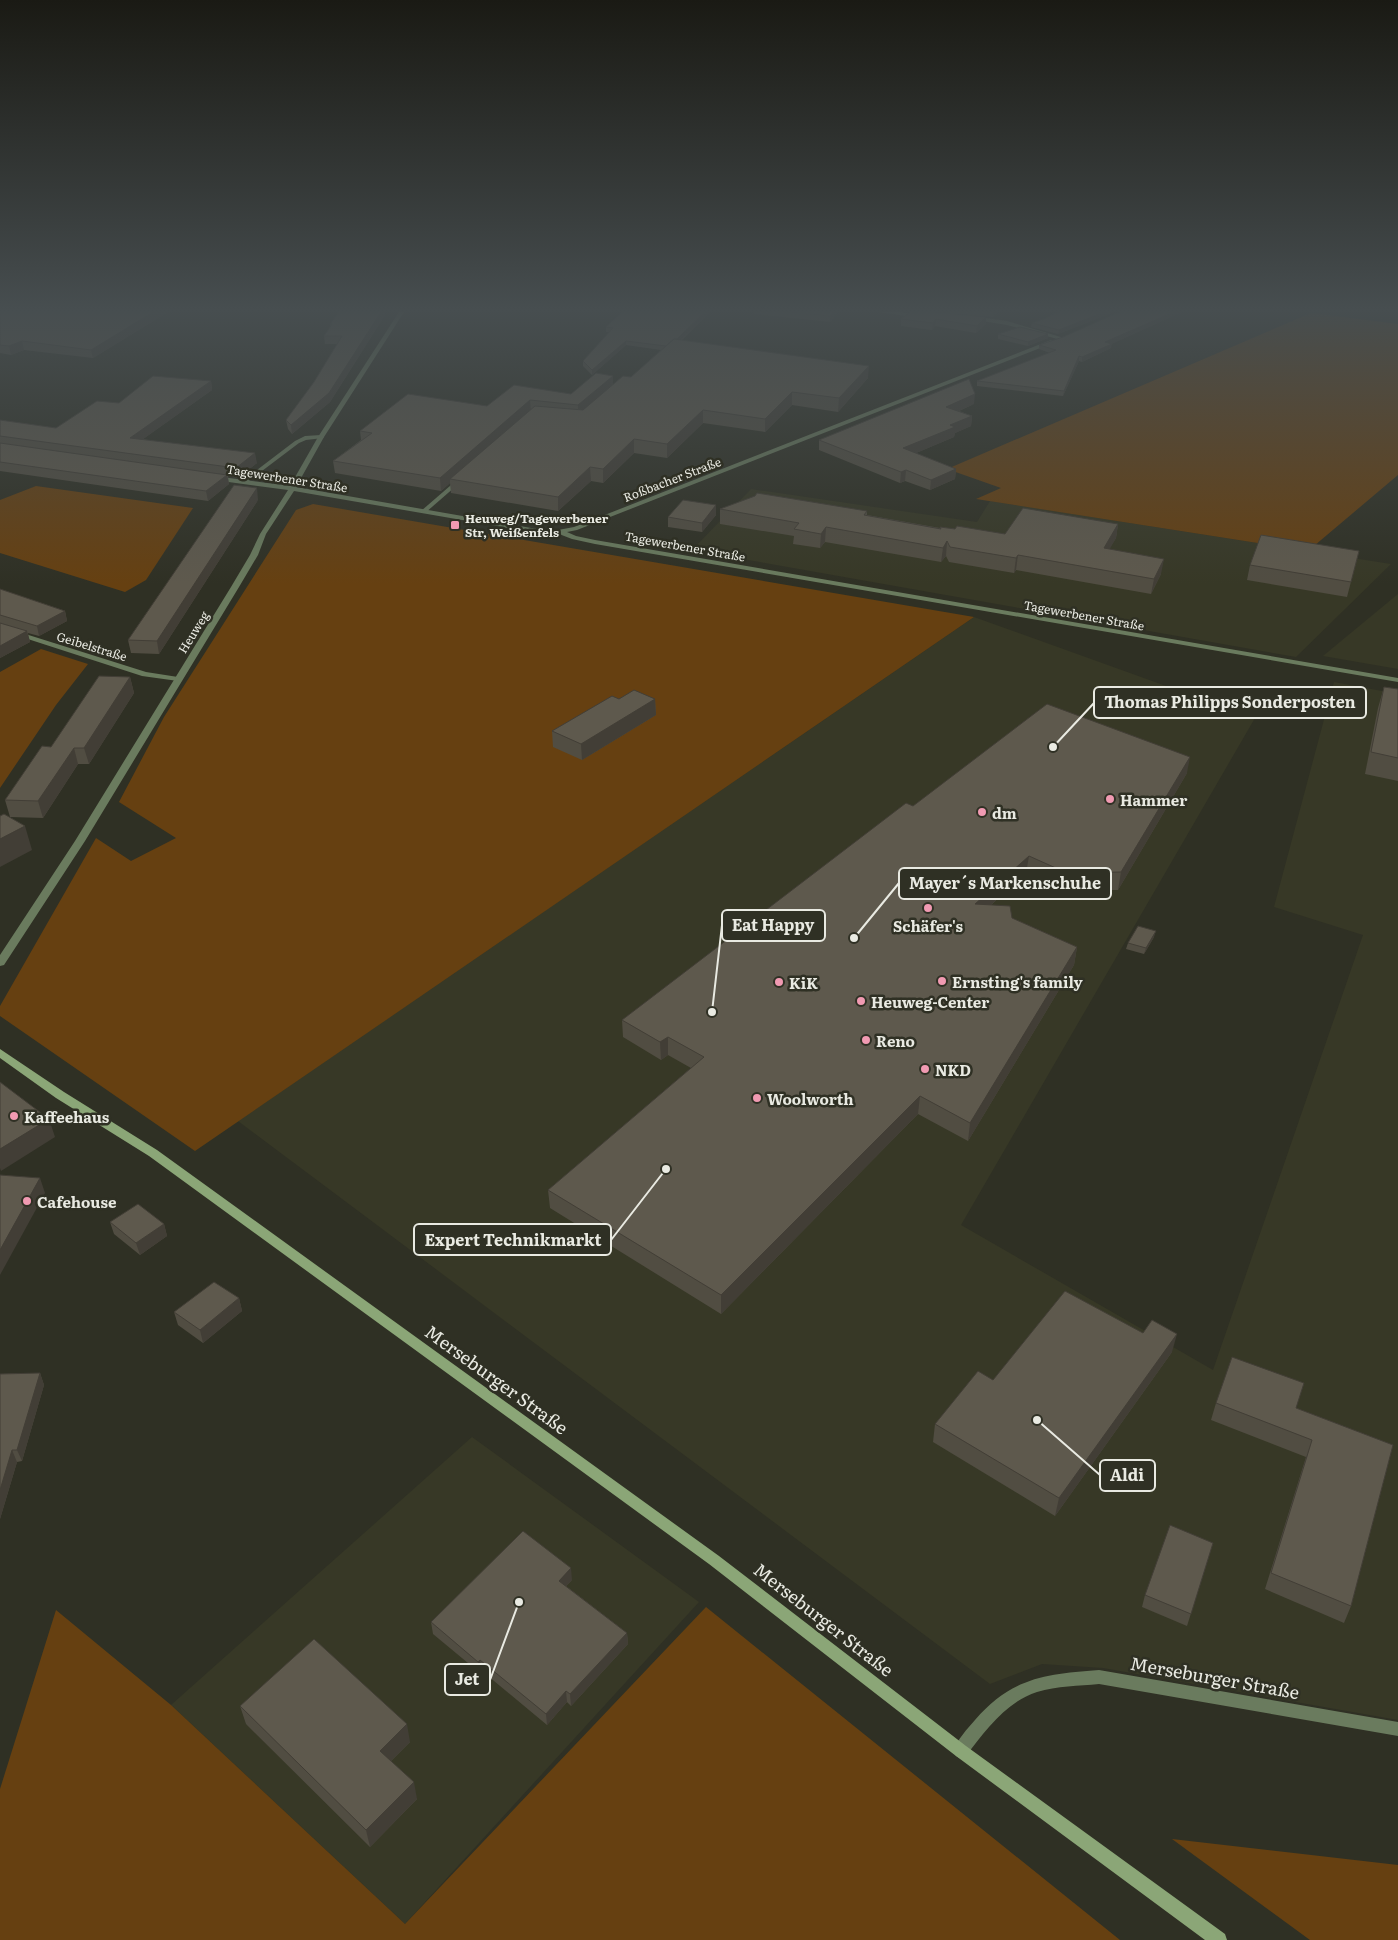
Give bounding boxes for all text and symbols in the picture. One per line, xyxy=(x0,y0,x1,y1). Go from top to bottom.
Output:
street label: Roßbacher Straße xyxy=(621,452,723,506)
street label: Tagewerbener Straße xyxy=(225,460,349,496)
place label: Heuweg/Tagewerbener Str, Weißenfels xyxy=(465,509,609,541)
marker: Heuweg/Tagewerbener Str, Weißenfels xyxy=(449,519,461,531)
street label: Tagewerbener Straße xyxy=(623,527,747,565)
street label: Tagewerbener Straße xyxy=(1022,596,1146,634)
street label: Heuweg xyxy=(173,607,213,656)
street label: Geibelstraße xyxy=(55,627,129,665)
callout: Thomas Philipps Sonderposten xyxy=(1094,687,1366,718)
text: Thomas Philipps Sonderposten xyxy=(1104,689,1356,713)
place label: Hammer xyxy=(1120,788,1187,811)
marker: Hammer xyxy=(1104,793,1116,805)
place label: dm xyxy=(992,801,1017,824)
marker: dm xyxy=(976,806,988,818)
callout: Mayer´s Markenschuhe xyxy=(899,868,1111,899)
text: Mayer´s Markenschuhe xyxy=(909,870,1101,894)
marker: Schäfer's xyxy=(922,902,934,914)
callout: Eat Happy xyxy=(722,910,825,941)
text: Eat Happy xyxy=(732,912,815,936)
place label: Schäfer's xyxy=(893,914,963,937)
place label: Ernsting's family xyxy=(952,970,1083,993)
place label: KiK xyxy=(789,971,818,994)
marker: Ernsting's family xyxy=(936,975,948,987)
marker: KiK xyxy=(773,976,785,988)
place label: Heuweg-Center xyxy=(871,990,989,1013)
marker: Heuweg-Center xyxy=(855,995,867,1007)
place label: Reno xyxy=(876,1029,915,1052)
marker: Reno xyxy=(860,1034,872,1046)
place label: NKD xyxy=(935,1058,971,1081)
marker: NKD xyxy=(919,1063,931,1075)
place label: Woolworth xyxy=(767,1087,854,1110)
marker: Woolworth xyxy=(751,1092,763,1104)
place label: Kaffeehaus xyxy=(24,1105,110,1128)
marker: Kaffeehaus xyxy=(8,1110,20,1122)
place label: Cafehouse xyxy=(37,1190,117,1213)
marker: Cafehouse xyxy=(21,1195,33,1207)
callout: Expert Technikmarkt xyxy=(414,1224,611,1255)
text: Expert Technikmarkt xyxy=(424,1227,602,1251)
street label: Merseburger Straße xyxy=(420,1318,574,1440)
callout: Aldi xyxy=(1100,1460,1155,1491)
text: Aldi xyxy=(1110,1462,1144,1486)
street label: Merseburger Straße xyxy=(748,1556,900,1682)
street label: Merseburger Straße xyxy=(1128,1649,1302,1705)
callout: Jet xyxy=(445,1664,490,1695)
text: Jet xyxy=(455,1666,479,1690)

